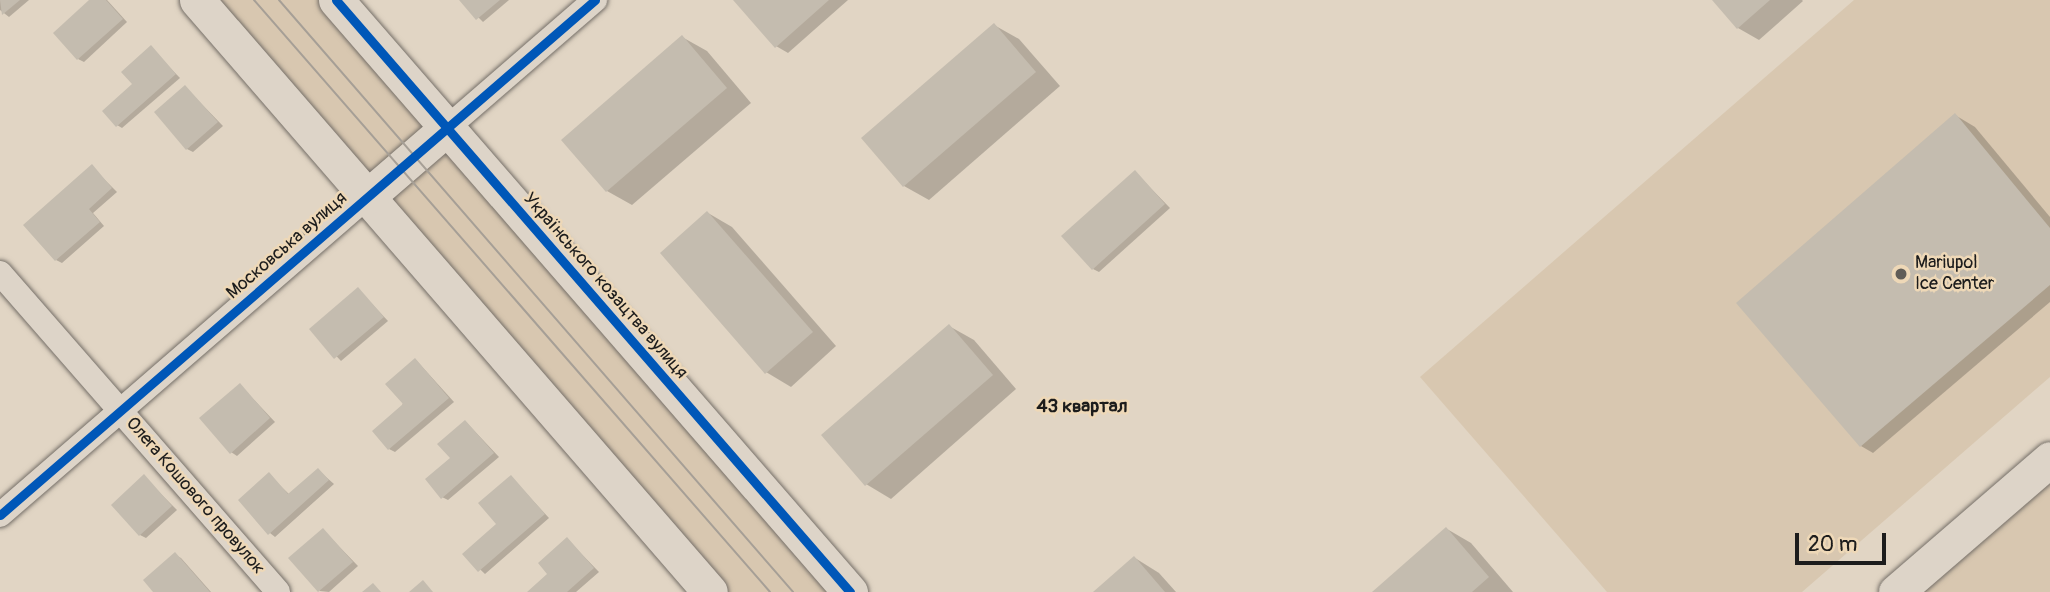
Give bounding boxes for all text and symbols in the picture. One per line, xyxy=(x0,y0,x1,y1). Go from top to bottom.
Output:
street label: Московська вулиця xyxy=(222,188,352,304)
street label: Українського козацтва вулиця xyxy=(518,189,692,383)
place label: Mariupol Ice Center xyxy=(1915,253,1994,296)
marker: Mariupol Ice Center xyxy=(1893,266,1909,282)
district label: 43 квартал xyxy=(1036,396,1128,418)
street label: Олега Кошового провулок xyxy=(121,413,269,579)
scale bar xyxy=(1798,518,1889,562)
text: 20 m xyxy=(1808,531,1857,558)

